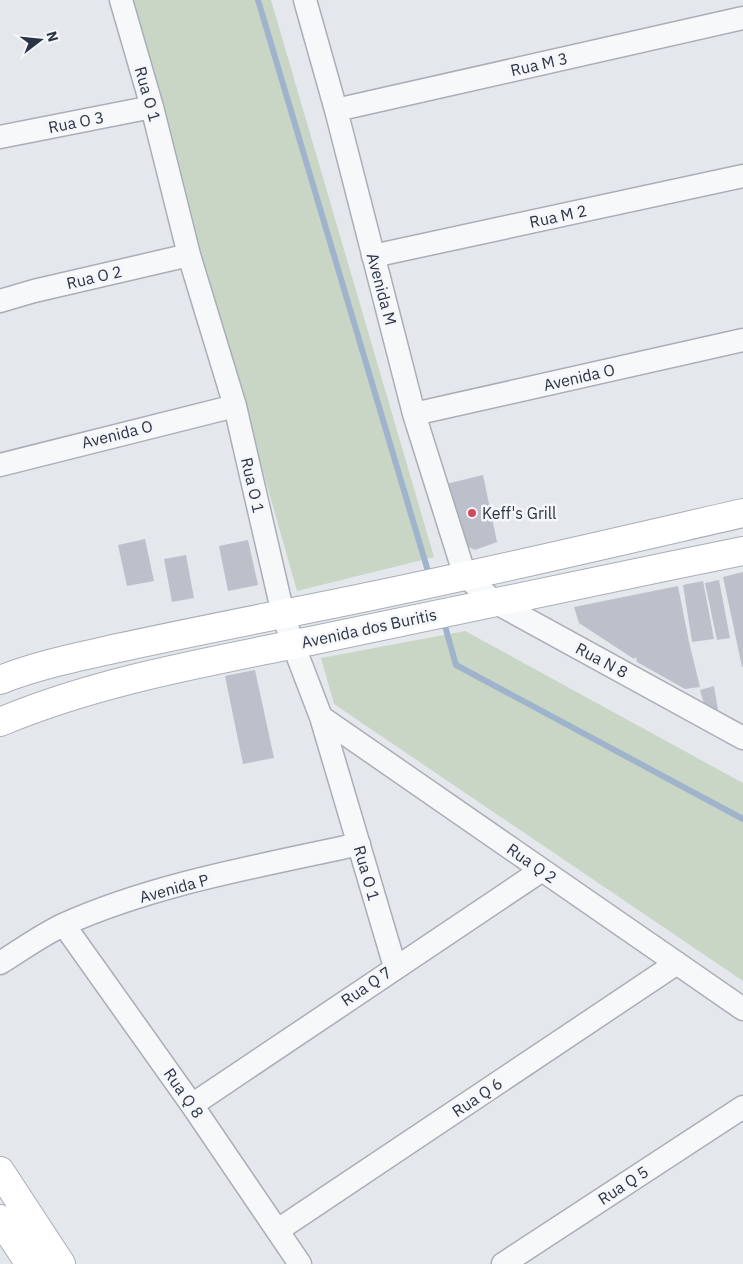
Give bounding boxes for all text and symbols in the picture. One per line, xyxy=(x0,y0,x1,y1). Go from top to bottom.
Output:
north arrow xyxy=(15,15,65,65)
text: N xyxy=(42,29,63,44)
street label: Rua M 3 xyxy=(508,48,570,80)
street label: Rua O 1 xyxy=(131,64,165,124)
street label: Rua O 3 xyxy=(46,107,106,137)
street label: Rua M 2 xyxy=(528,200,588,232)
street label: Avenida M xyxy=(363,251,401,327)
street label: Rua O 2 xyxy=(64,261,124,293)
street label: Avenida O xyxy=(541,359,617,395)
street label: Avenida O xyxy=(79,416,155,452)
street label: Rua O 1 xyxy=(237,455,269,515)
place label: Keff's Grill xyxy=(482,503,556,523)
marker: Keff's Grill xyxy=(466,507,478,519)
street label: Avenida dos Buritis xyxy=(300,604,438,652)
street label: Rua N 8 xyxy=(572,638,632,682)
street label: Rua Q 2 xyxy=(503,839,561,887)
street label: Rua O 1 xyxy=(350,843,384,903)
street label: Avenida P xyxy=(137,869,211,907)
street label: Rua Q 7 xyxy=(337,962,395,1010)
street label: Rua Q 8 xyxy=(160,1064,208,1122)
street label: Rua Q 6 xyxy=(448,1073,506,1121)
street label: Rua Q 5 xyxy=(594,1161,652,1209)

